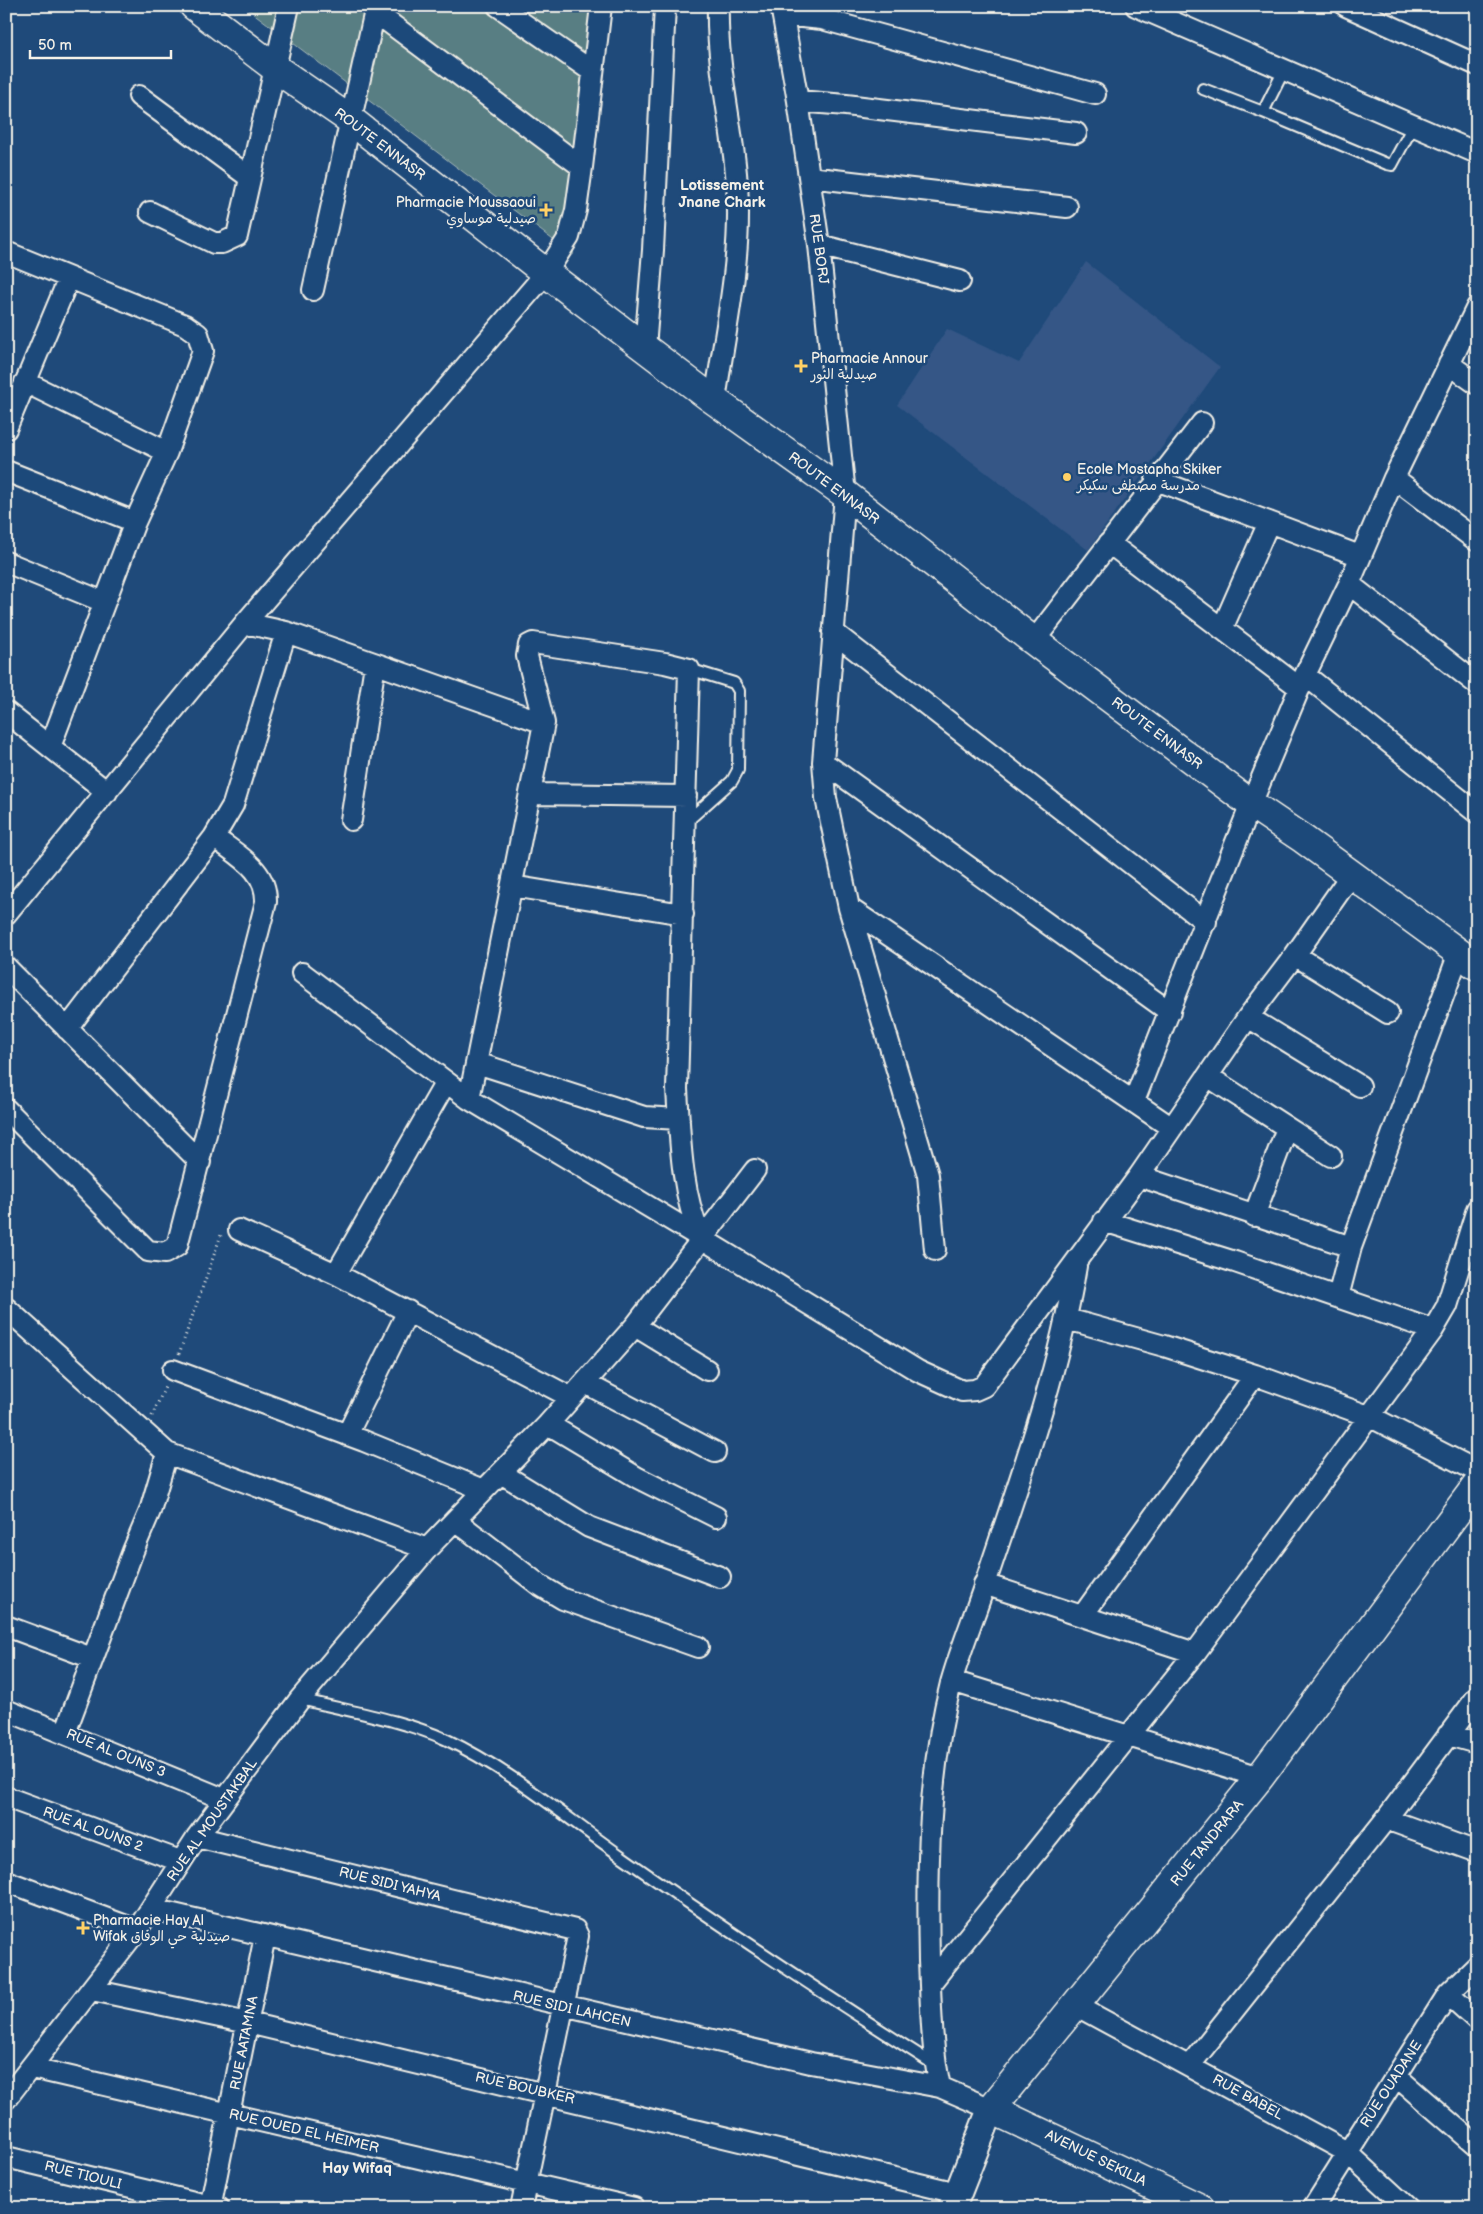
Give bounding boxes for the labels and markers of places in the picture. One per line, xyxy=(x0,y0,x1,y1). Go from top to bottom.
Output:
place label: Pharmacie Moussaoui صيدلية موساوي xyxy=(396,194,536,229)
marker: Pharmacie Moussaoui صيدلية موساوي xyxy=(540,204,552,216)
place label: Pharmacie Annour صيدلية النور xyxy=(810,350,929,384)
marker: Pharmacie Annour صيدلية النور xyxy=(795,360,807,372)
place label: Ecole Mostapha Skiker مدرسة مصطفى سكيكر xyxy=(1076,461,1222,494)
marker: Ecole Mostapha Skiker مدرسة مصطفى سكيكر xyxy=(1061,471,1073,483)
place label: Pharmacie Hay Al Wifak صيدلية حي الوفاق xyxy=(93,1912,230,1949)
marker: Pharmacie Hay Al Wifak صيدلية حي الوفاق xyxy=(77,1922,89,1934)

